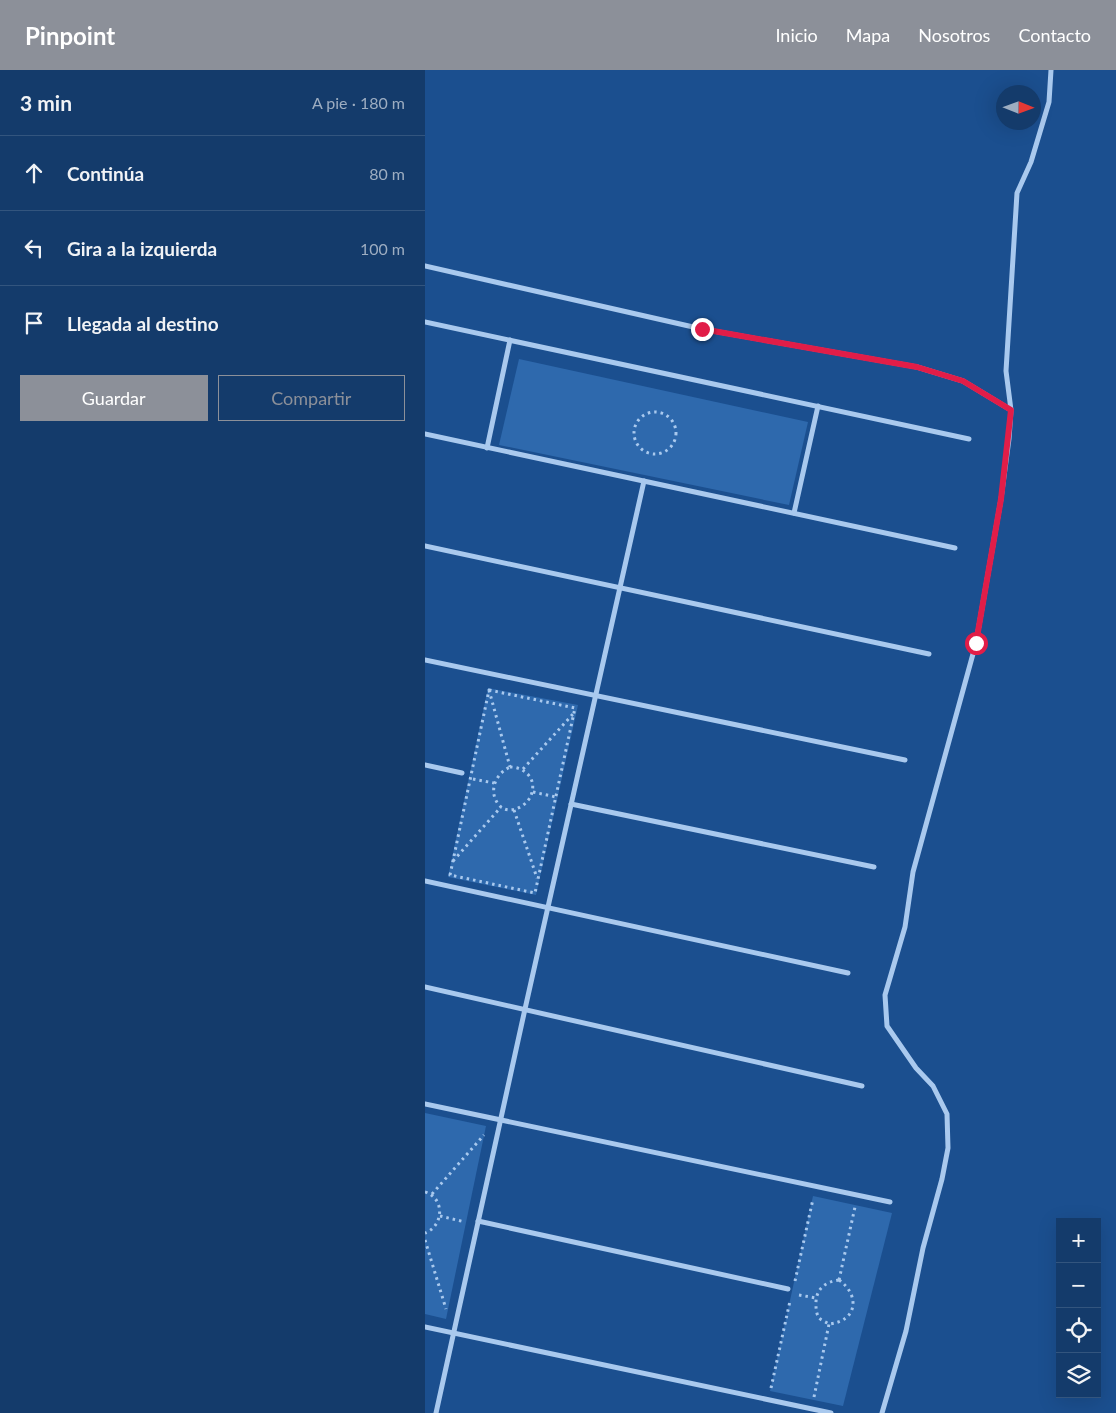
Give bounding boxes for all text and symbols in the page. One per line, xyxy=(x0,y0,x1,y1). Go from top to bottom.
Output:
text: Pinpoint xyxy=(25,21,115,50)
text: Inicio xyxy=(775,24,818,46)
text: Mapa xyxy=(846,24,890,46)
text: Nosotros xyxy=(918,24,990,46)
text: Contacto xyxy=(1018,24,1091,46)
north arrow xyxy=(996,85,1041,130)
text: 3 min xyxy=(20,90,72,115)
text: A pie · 180 m xyxy=(312,93,405,112)
icon: ahead xyxy=(20,159,48,187)
text: Continúa xyxy=(67,162,144,185)
text: 80 m xyxy=(369,164,405,183)
icon: left xyxy=(20,234,48,262)
text: Gira a la izquierda xyxy=(67,237,217,260)
text: 100 m xyxy=(360,239,405,258)
icon: arrive xyxy=(20,309,48,337)
text: Llegada al destino xyxy=(67,312,219,335)
route end xyxy=(691,318,714,341)
button: Guardar xyxy=(20,375,208,421)
button: Compartir xyxy=(218,375,405,421)
route start xyxy=(965,632,988,655)
map controls xyxy=(1056,1218,1101,1398)
button: + xyxy=(1056,1218,1101,1263)
button: − xyxy=(1056,1263,1101,1308)
button: locate xyxy=(1056,1308,1101,1353)
button: layers xyxy=(1056,1353,1101,1398)

